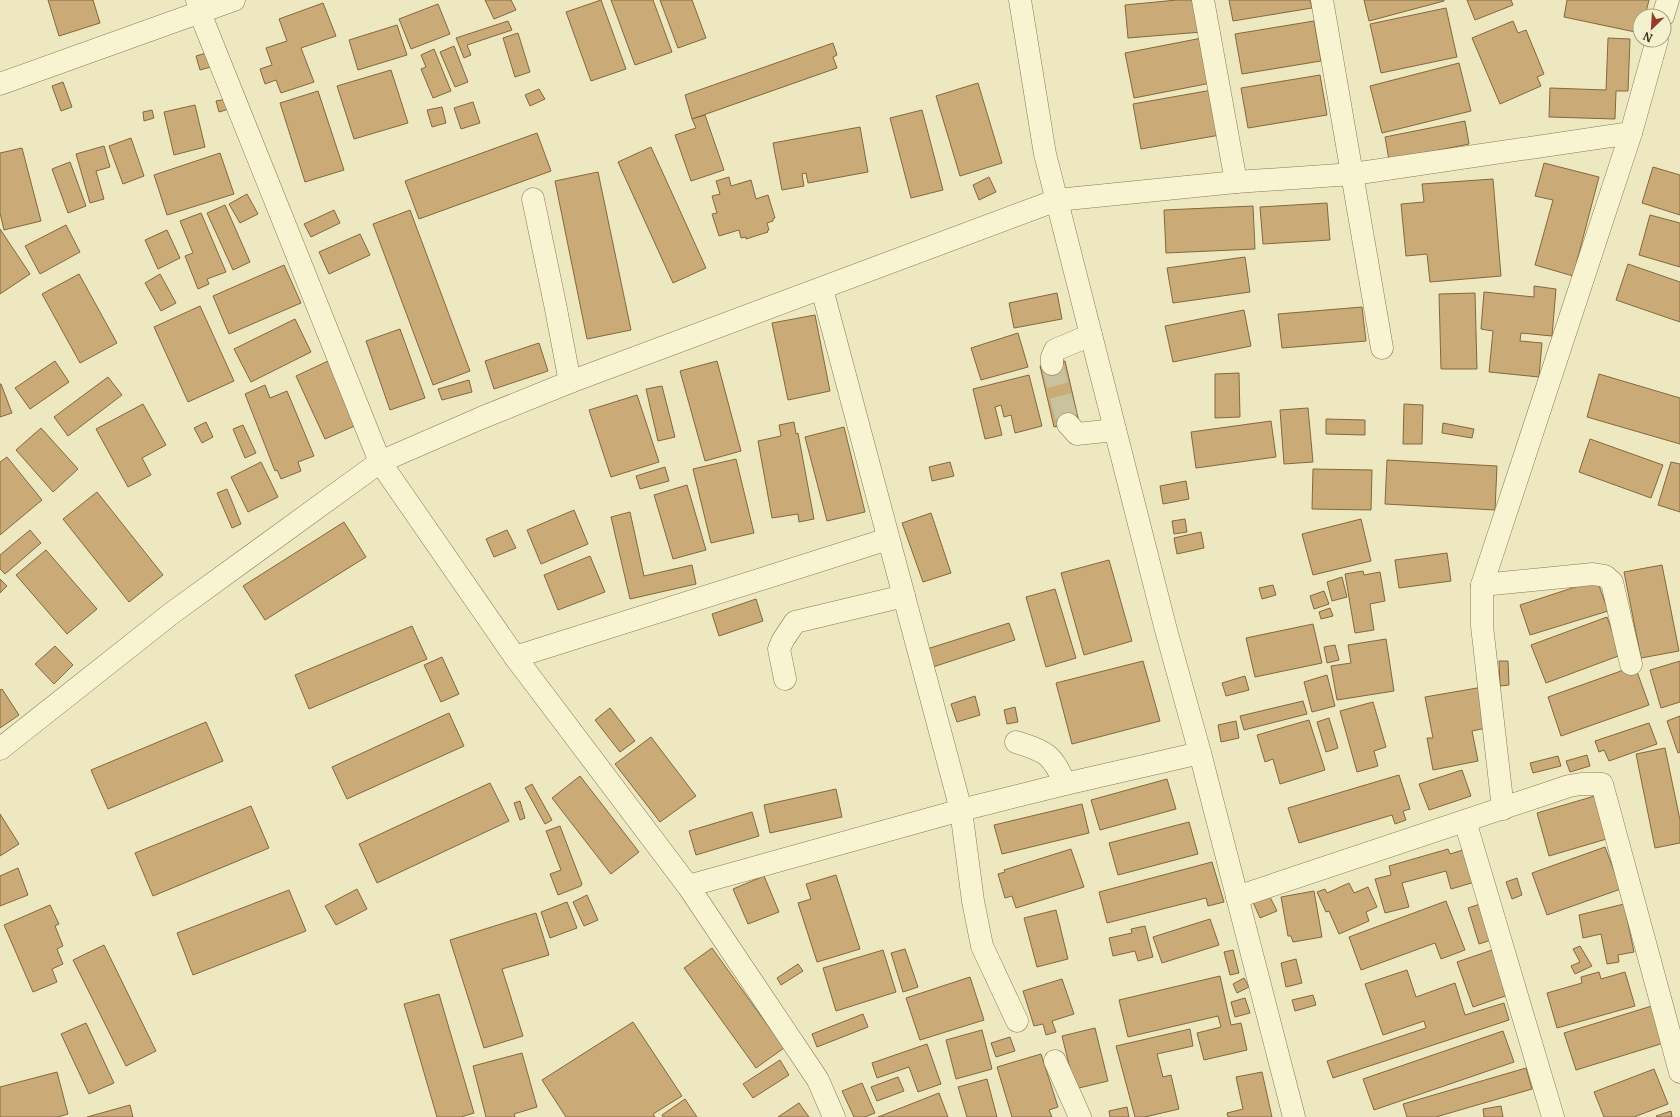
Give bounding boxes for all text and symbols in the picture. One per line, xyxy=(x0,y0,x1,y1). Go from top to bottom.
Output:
north arrow xyxy=(1632,8,1672,48)
text: N xyxy=(1641,29,1655,45)

